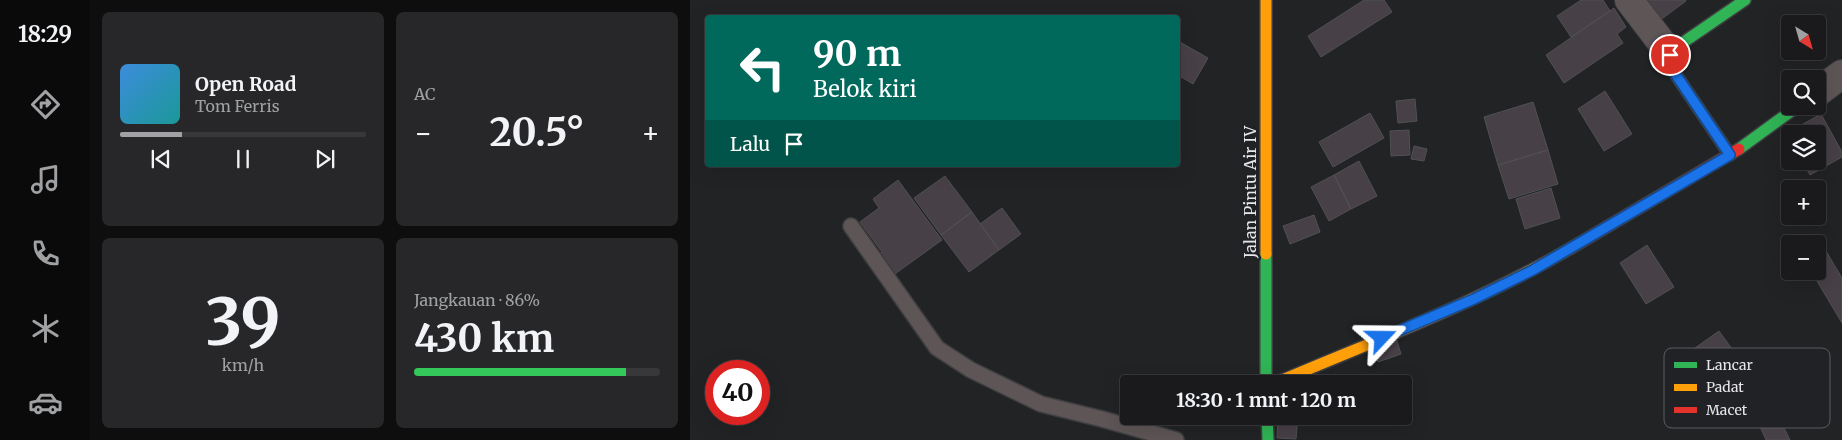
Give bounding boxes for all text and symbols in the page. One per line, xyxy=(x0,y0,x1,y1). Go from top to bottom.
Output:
north arrow xyxy=(1781,15,1826,60)
map controls xyxy=(1781,15,1826,280)
text: 18:29 xyxy=(18,20,72,48)
text: 90 m xyxy=(813,32,901,76)
pin xyxy=(1649,34,1691,76)
icon: left xyxy=(730,35,795,100)
icon: arrive xyxy=(1656,41,1684,69)
button: search xyxy=(1781,70,1826,115)
text: Open Road xyxy=(195,72,297,96)
text: Belok kiri xyxy=(813,75,917,103)
text: AC xyxy=(414,84,436,104)
icon: directions xyxy=(28,87,63,122)
text: Tom Ferris xyxy=(195,96,280,116)
text: 20.5° xyxy=(490,109,584,156)
text: − xyxy=(414,115,433,151)
text: + xyxy=(641,115,660,151)
street label: Jalan Pintu Air IV xyxy=(1240,125,1260,259)
button: layers xyxy=(1781,125,1826,170)
icon: arrive xyxy=(780,130,808,158)
text: Lalu xyxy=(730,132,770,156)
icon: previous xyxy=(147,145,175,173)
icon: pause xyxy=(229,145,257,173)
icon: next xyxy=(311,145,339,173)
icon: music xyxy=(28,162,63,197)
button: + xyxy=(1781,180,1826,225)
button: − xyxy=(1781,235,1826,280)
icon: phone xyxy=(28,236,63,271)
text: 39 xyxy=(205,281,281,363)
text: Jangkauan · 86% xyxy=(414,290,540,310)
icon: climate xyxy=(28,311,63,346)
position arrow xyxy=(1355,311,1407,363)
text: 430 km xyxy=(414,315,554,362)
legend xyxy=(1664,348,1830,428)
text: km/h xyxy=(222,355,264,375)
text: Lancar xyxy=(1706,356,1753,374)
speed limit sign: 40 xyxy=(705,360,770,425)
text: Padat xyxy=(1706,378,1744,396)
icon: car xyxy=(28,385,63,420)
text: 18:30 · 1 mnt · 120 m xyxy=(1176,388,1356,412)
text: Macet xyxy=(1706,401,1748,419)

